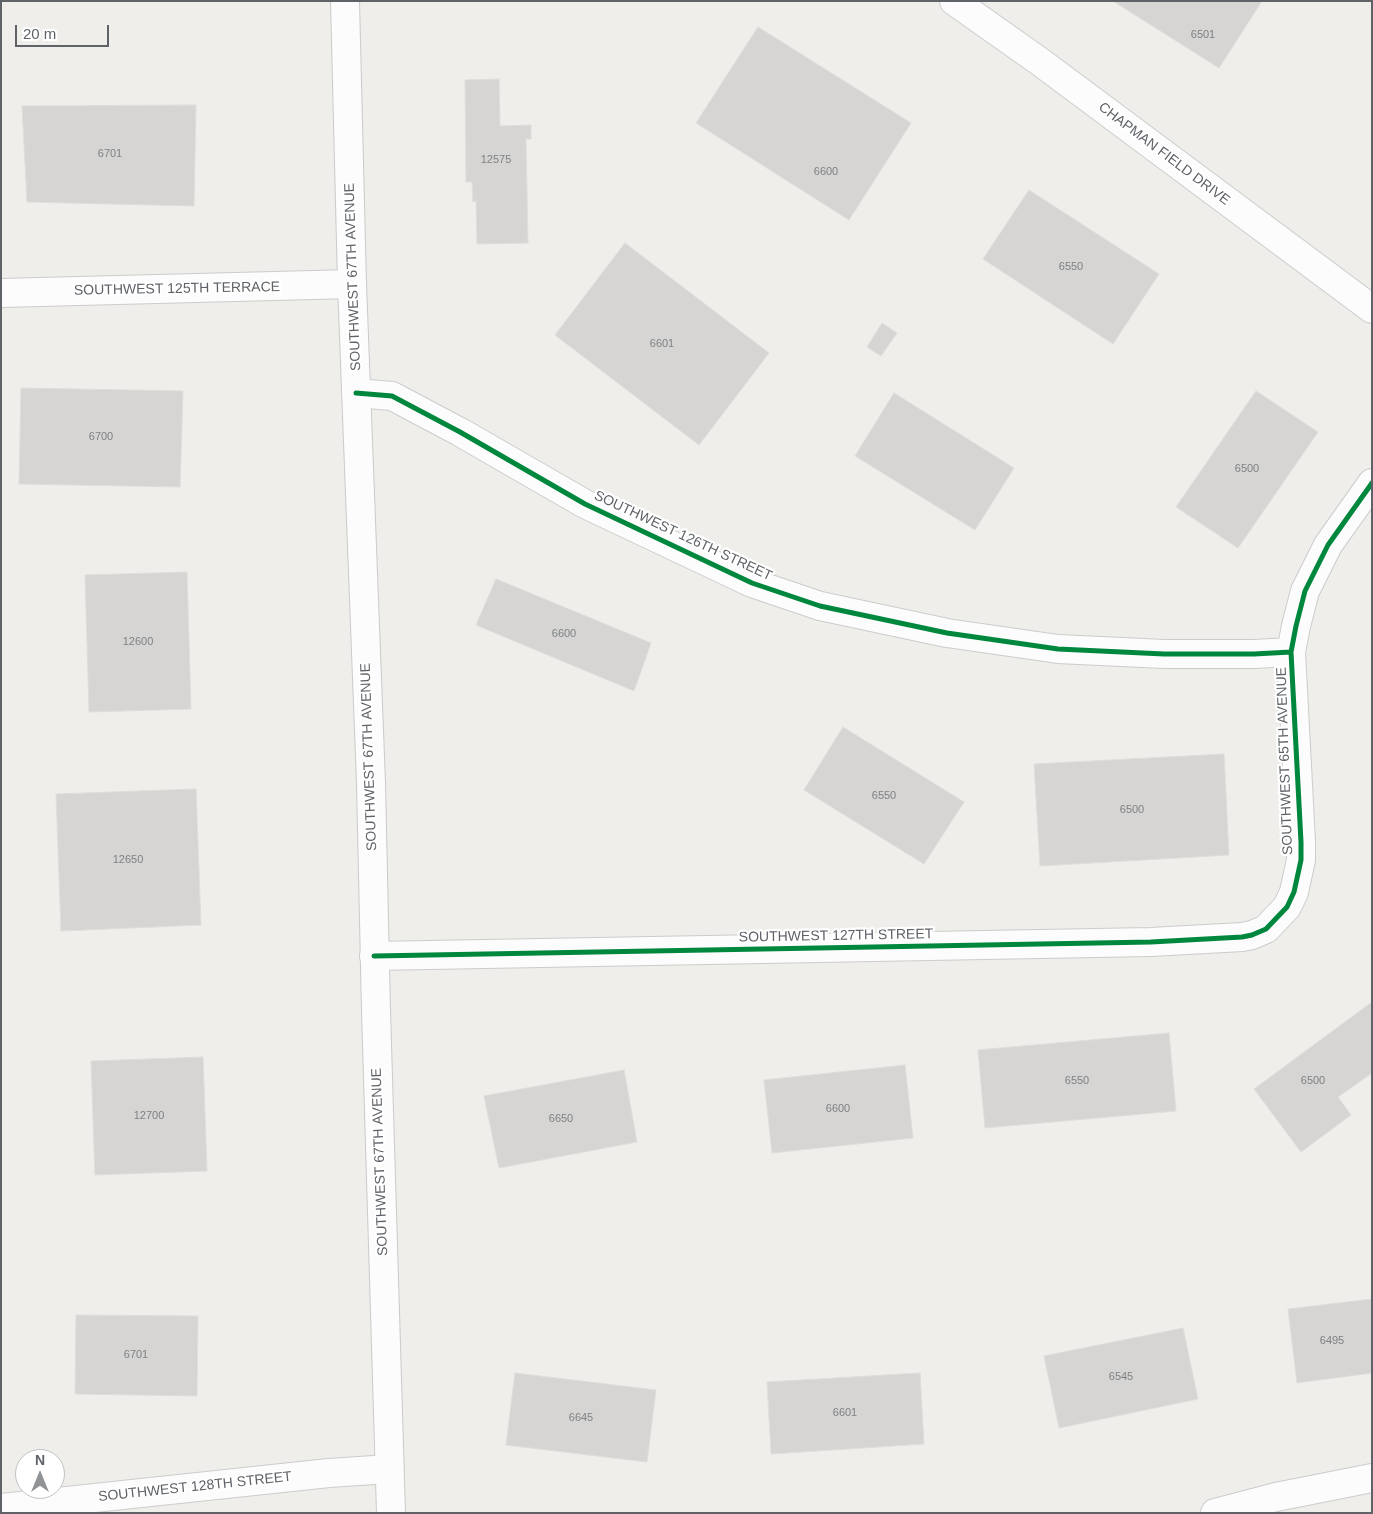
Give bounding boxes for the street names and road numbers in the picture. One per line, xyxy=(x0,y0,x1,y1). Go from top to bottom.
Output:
street label: CHAPMAN FIELD DRIVE xyxy=(1095,99,1233,209)
street label: SOUTHWEST 67TH AVENUE xyxy=(341,183,365,371)
street label: SOUTHWEST 125TH TERRACE xyxy=(74,279,280,299)
street label: SOUTHWEST 126TH STREET xyxy=(591,487,775,585)
street label: SOUTHWEST 67TH AVENUE xyxy=(357,663,381,851)
street label: SOUTHWEST 65TH AVENUE xyxy=(1273,667,1297,855)
street label: SOUTHWEST 127TH STREET xyxy=(739,926,933,946)
street label: SOUTHWEST 67TH AVENUE xyxy=(368,1068,392,1256)
street label: SOUTHWEST 128TH STREET xyxy=(97,1468,293,1506)

